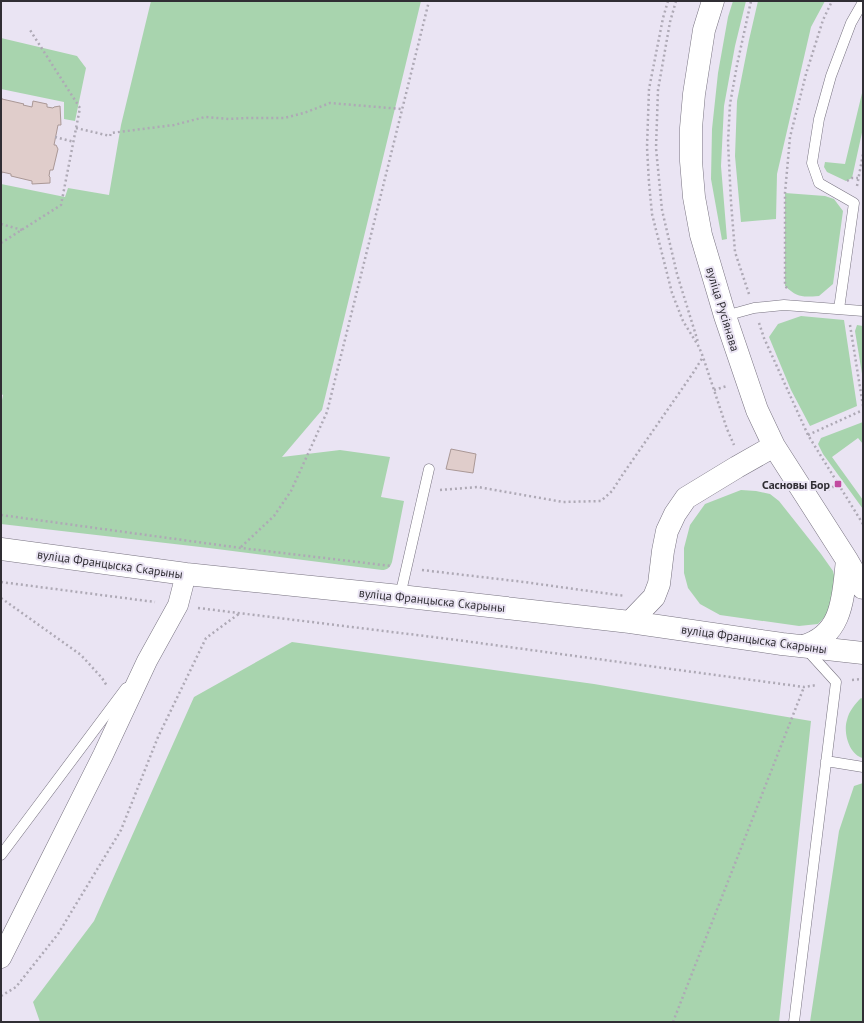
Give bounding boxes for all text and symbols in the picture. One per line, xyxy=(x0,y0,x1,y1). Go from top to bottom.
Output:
street label: вуліца Русіянава xyxy=(703,265,743,353)
place label: Сасновы Бор xyxy=(762,477,831,492)
marker: Сасновы Бор xyxy=(833,479,843,489)
street label: вуліца Францыска Скарыны xyxy=(36,546,184,582)
street label: вуліца Францыска Скарыны xyxy=(358,585,506,615)
street label: вуліца Францыска Скарыны xyxy=(680,621,828,657)

